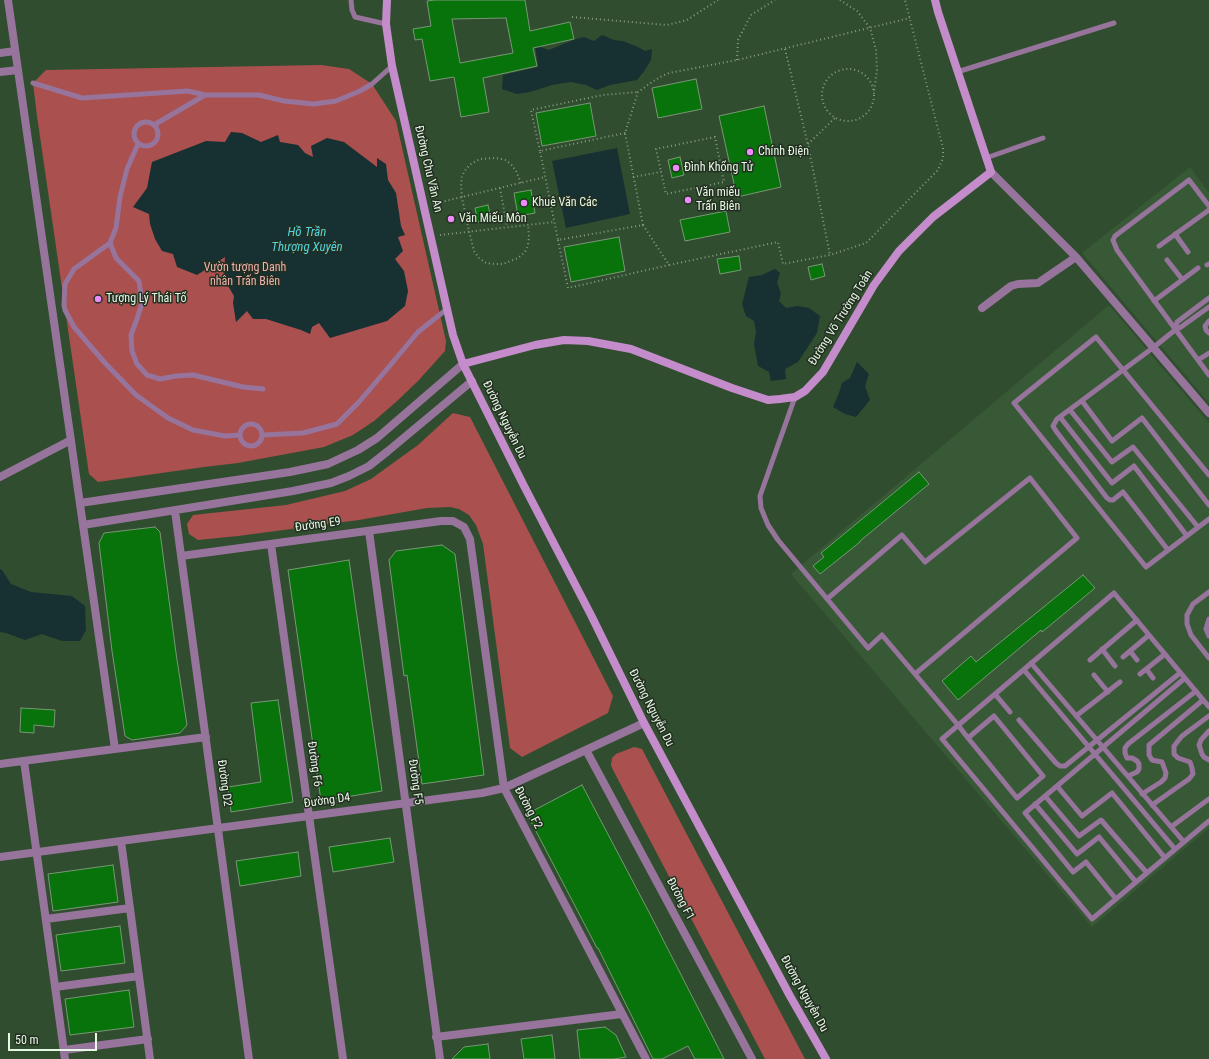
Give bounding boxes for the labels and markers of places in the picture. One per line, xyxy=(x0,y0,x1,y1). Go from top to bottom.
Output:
place label: Chính Điện xyxy=(758,145,809,159)
marker: Chính Điện xyxy=(745,147,755,157)
place label: Đình Khổng Tử xyxy=(684,161,753,175)
marker: Đình Khổng Tử xyxy=(671,163,681,173)
place label: Văn miếu Trấn Biên xyxy=(696,186,740,214)
marker: Văn miếu Trấn Biên xyxy=(683,195,693,205)
place label: Khuê Văn Các xyxy=(532,196,597,210)
marker: Khuê Văn Các xyxy=(519,198,529,208)
place label: Văn Miếu Môn xyxy=(459,212,527,226)
marker: Văn Miếu Môn xyxy=(446,214,456,224)
place label: Tượng Lý Thái Tổ xyxy=(106,292,186,306)
marker: Tượng Lý Thái Tổ xyxy=(93,294,103,304)

